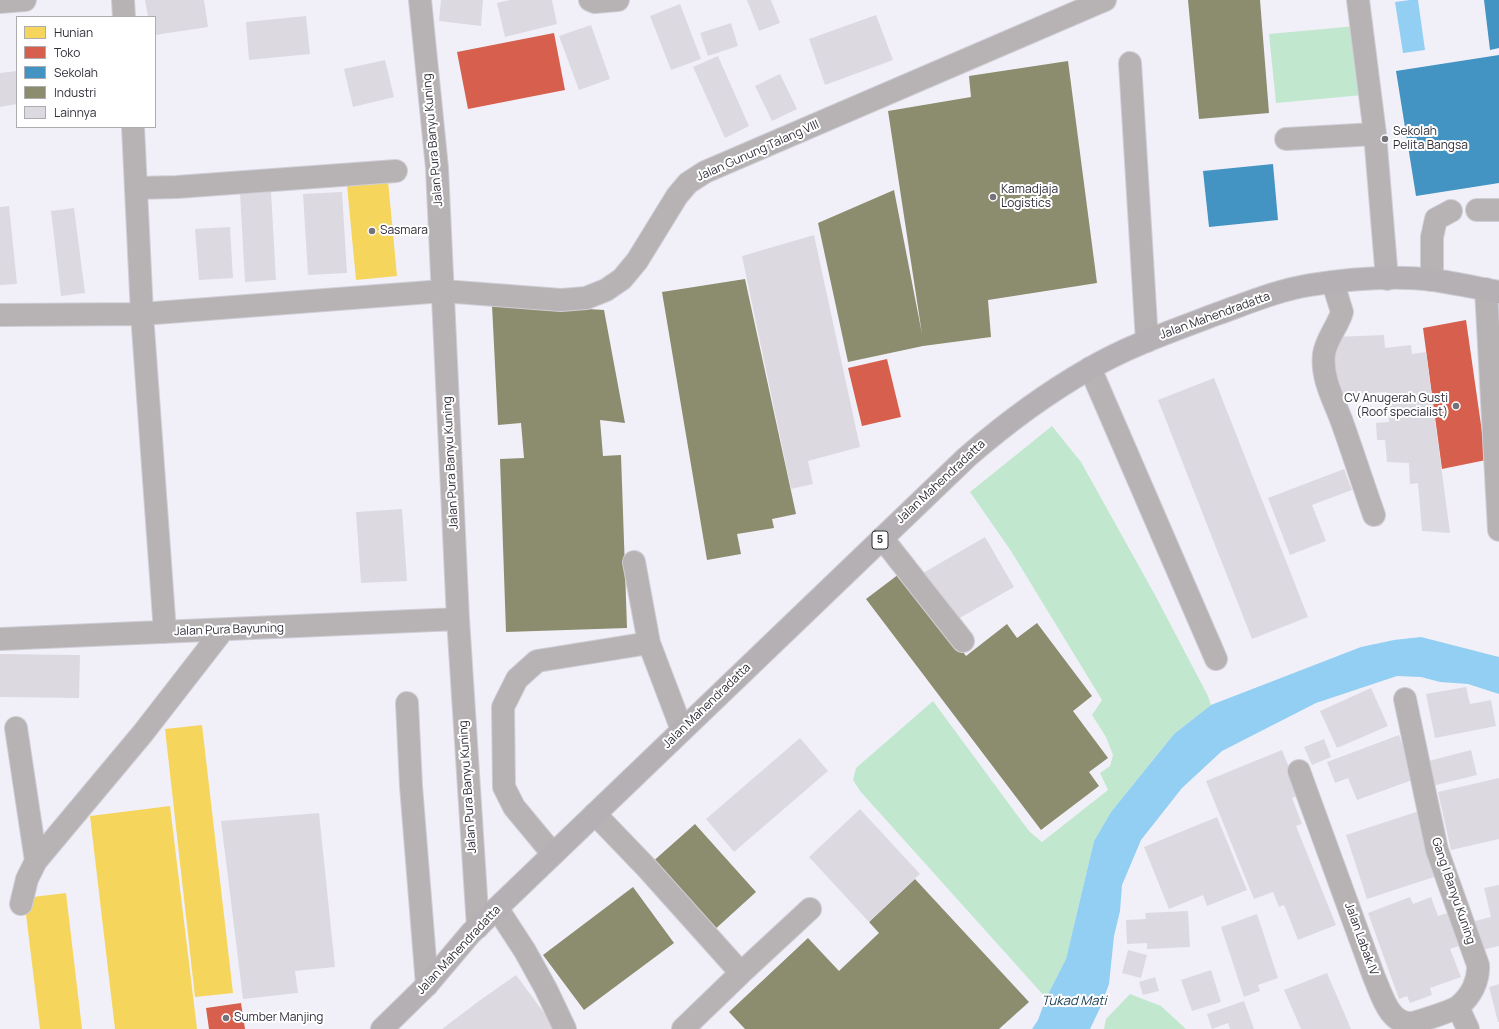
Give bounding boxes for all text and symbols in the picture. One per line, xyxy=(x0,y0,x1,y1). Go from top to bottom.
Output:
legend xyxy=(16,16,156,128)
text: Hunian xyxy=(54,24,93,41)
text: Toko xyxy=(54,44,80,61)
text: Sekolah xyxy=(54,64,98,81)
street label: Jalan Pura Banyu Kuning xyxy=(420,73,446,207)
text: Industri xyxy=(54,84,96,101)
text: Lainnya xyxy=(54,104,96,121)
street label: Jalan Gunung Talang VIII xyxy=(695,117,821,185)
place label: Sekolah Pelita Bangsa xyxy=(1393,125,1468,153)
marker: Sekolah Pelita Bangsa xyxy=(1380,134,1390,144)
place label: Kamadjaja Logistics xyxy=(1001,183,1058,211)
marker: Kamadjaja Logistics xyxy=(988,192,998,202)
place label: Sasmara xyxy=(380,224,428,238)
marker: Sasmara xyxy=(367,226,377,236)
street label: Jalan Mahendradatta xyxy=(1158,289,1272,343)
place label: CV Anugerah Gusti (Roof specialist) xyxy=(1344,392,1448,420)
street label: Jalan Pura Banyu Kuning xyxy=(440,396,462,530)
marker: CV Anugerah Gusti (Roof specialist) xyxy=(1451,401,1461,411)
street label: Jalan Mahendradatta xyxy=(894,437,988,527)
road number: 5 xyxy=(872,531,888,549)
street label: Jalan Pura Bayuning xyxy=(174,621,284,639)
street label: Jalan Mahendradatta xyxy=(660,660,754,752)
street label: Jalan Pura Banyu Kuning xyxy=(456,720,480,854)
street label: Gang I Banyu Kuning xyxy=(1428,836,1478,946)
street label: Jalan Labak IV xyxy=(1341,901,1381,977)
street label: Jalan Mahendradatta xyxy=(414,903,504,997)
water label: Tukad Mati xyxy=(1041,993,1107,1009)
place label: Sumber Manjing xyxy=(234,1011,323,1025)
marker: Sumber Manjing xyxy=(221,1013,231,1023)

